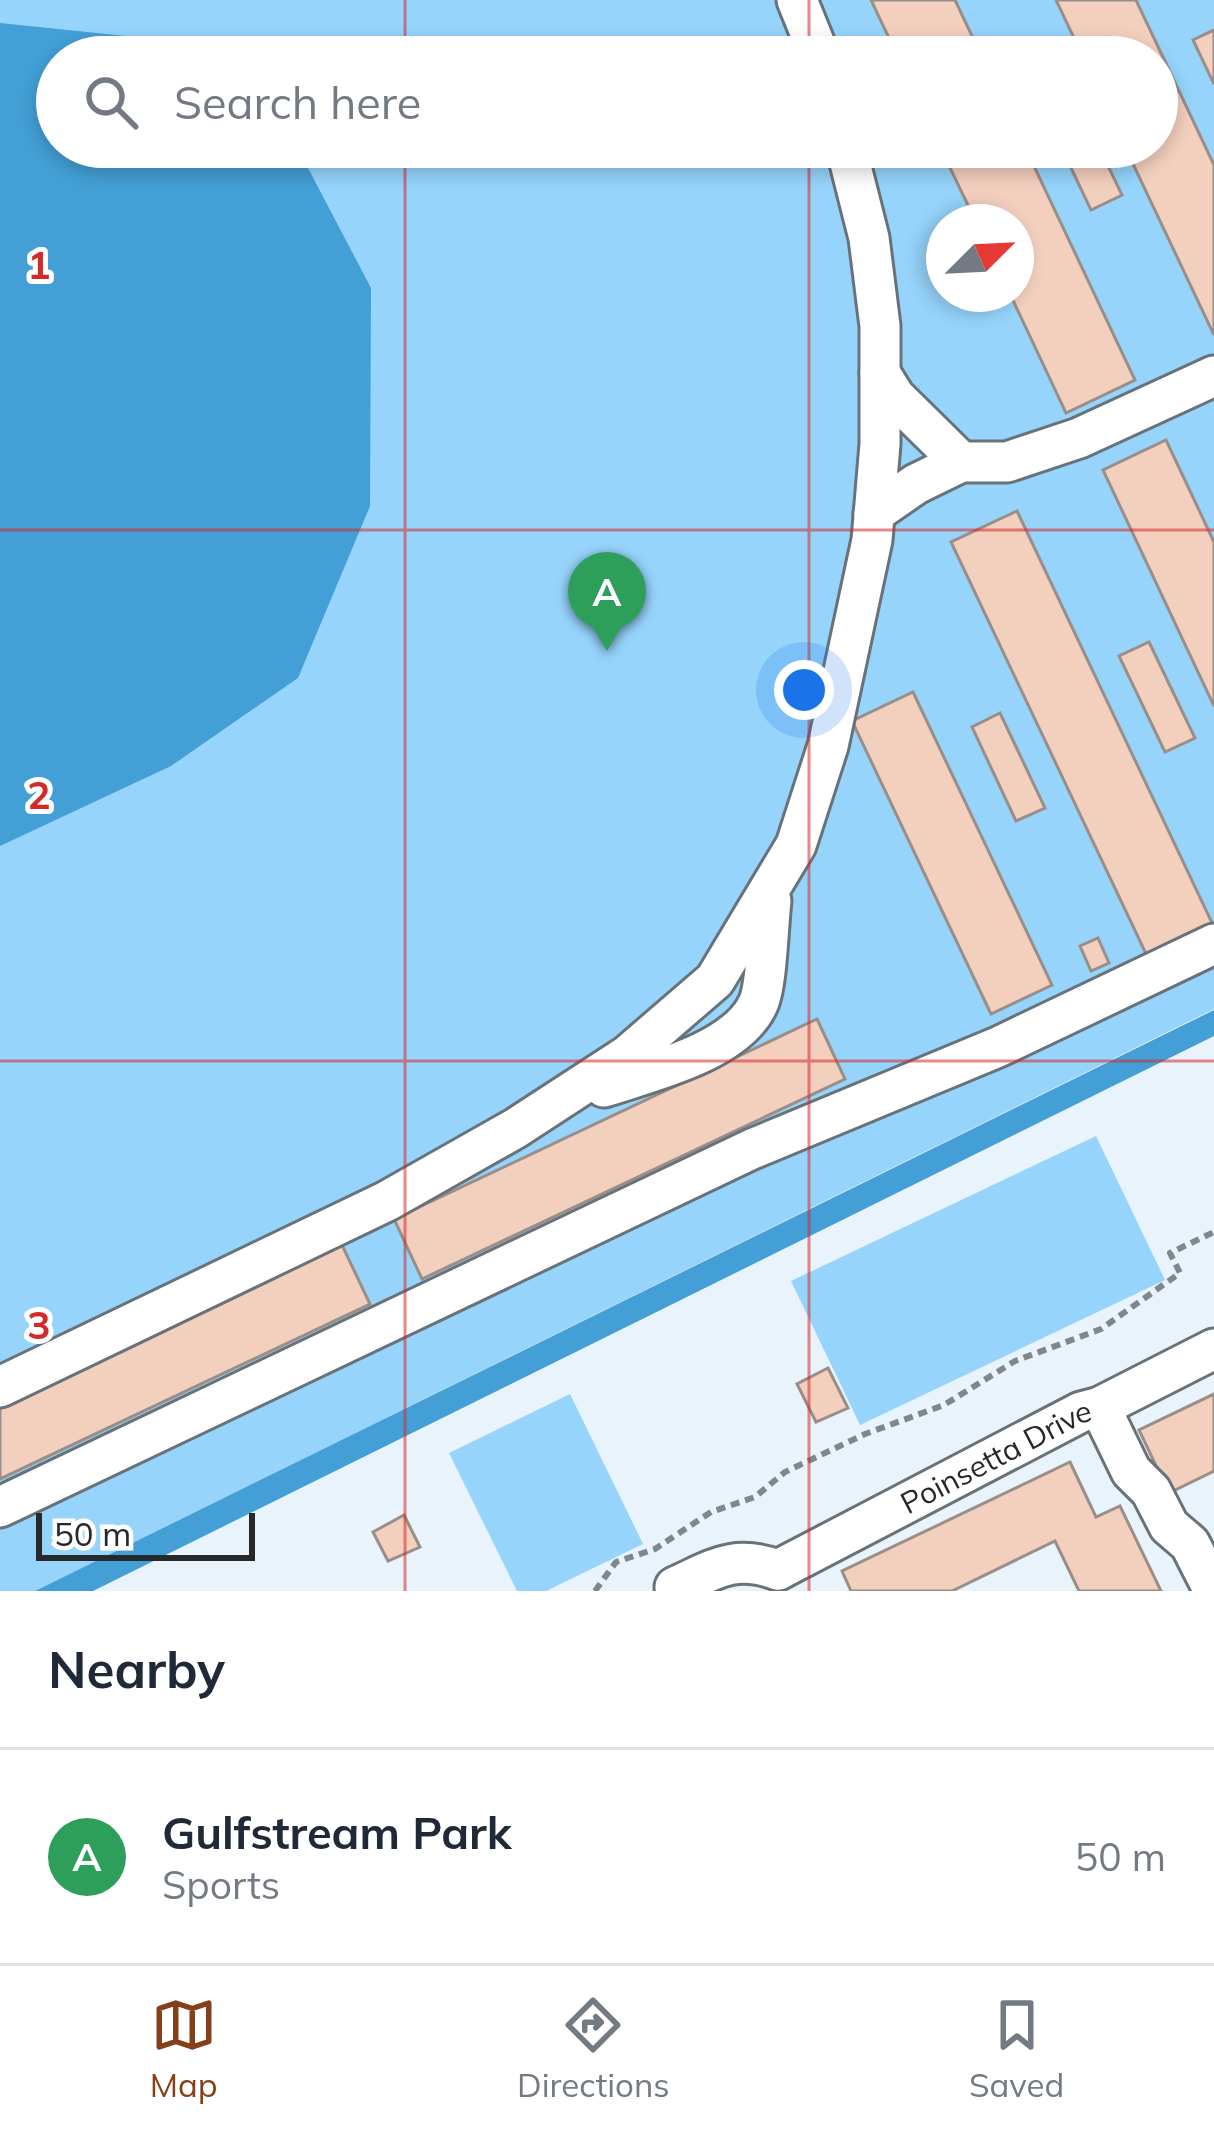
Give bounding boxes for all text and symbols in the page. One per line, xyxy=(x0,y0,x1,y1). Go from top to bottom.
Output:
search box xyxy=(36,36,1178,168)
icon: search xyxy=(78,69,144,135)
text: Search here xyxy=(174,74,421,130)
north arrow xyxy=(926,204,1034,312)
text: 1 xyxy=(27,240,51,289)
pin: A xyxy=(568,552,646,651)
your location xyxy=(774,660,834,720)
text: 2 xyxy=(27,770,51,819)
text: 3 xyxy=(27,1300,51,1349)
street label: Poinsetta Drive xyxy=(894,1391,1095,1522)
scale bar xyxy=(36,1507,255,1560)
text: 50 m xyxy=(54,1513,131,1554)
text: Nearby xyxy=(48,1637,225,1701)
text: Gulfstream Park xyxy=(162,1804,512,1860)
text: A xyxy=(72,1832,102,1881)
text: 50 m xyxy=(1075,1832,1166,1881)
text: Sports xyxy=(162,1860,280,1909)
tab: Map xyxy=(150,1992,218,2105)
tab: Directions xyxy=(517,1992,670,2105)
tab: Saved xyxy=(969,1992,1064,2105)

